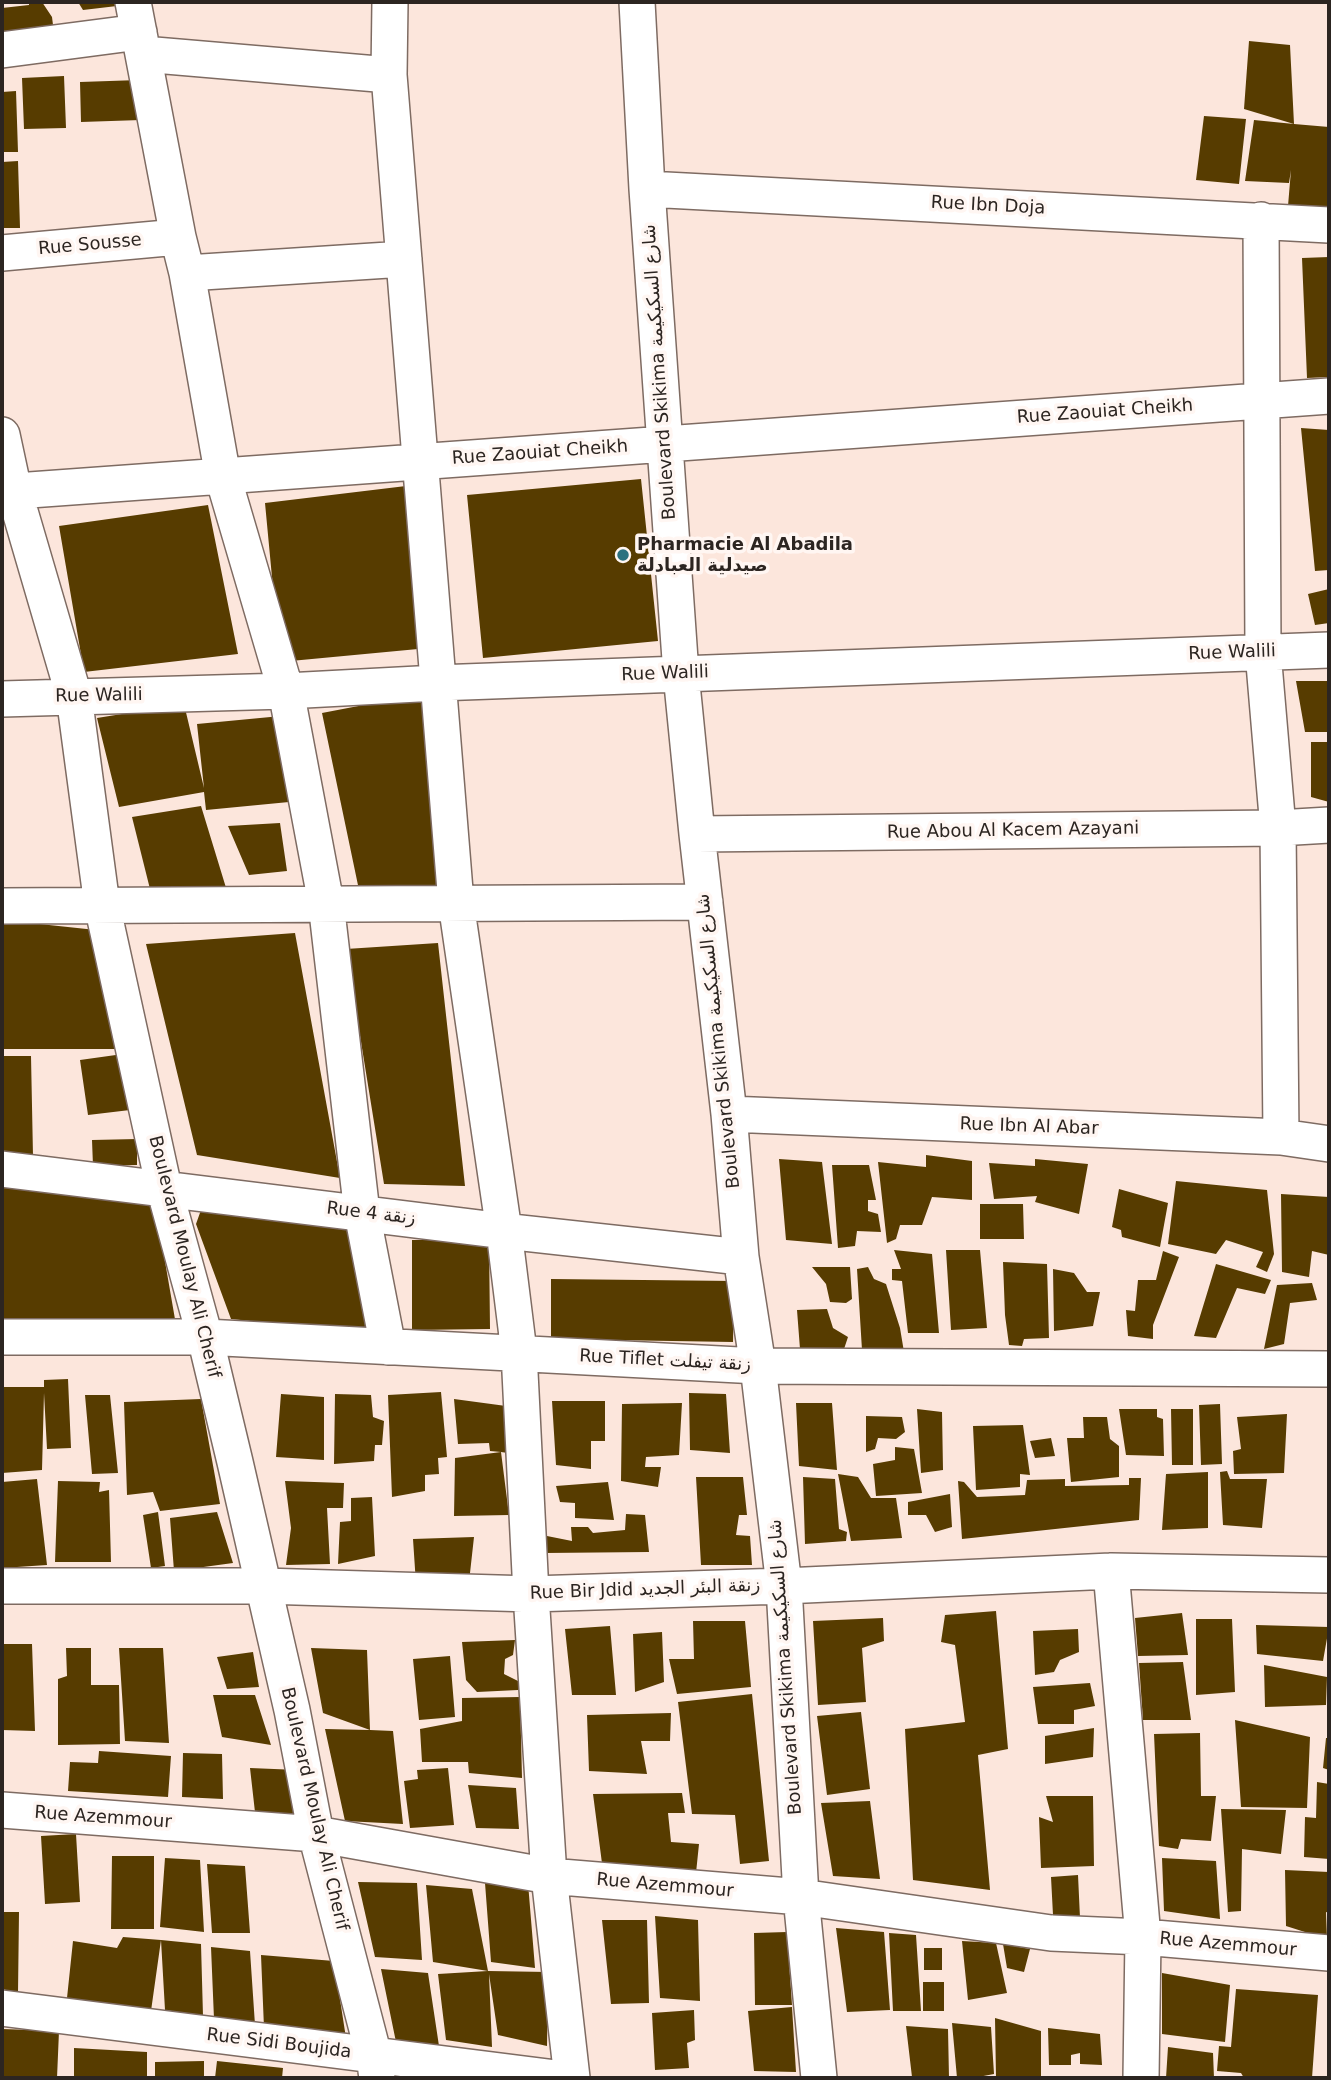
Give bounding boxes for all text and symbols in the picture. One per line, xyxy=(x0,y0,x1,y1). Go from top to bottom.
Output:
street label: Rue Ibn Doja xyxy=(930,192,1046,220)
street label: Boulevard Skikima شارع السكيكيمة xyxy=(639,223,681,521)
street label: Rue Sousse xyxy=(37,230,143,260)
street label: Rue Zaouiat Cheikh xyxy=(1016,395,1194,429)
street label: Rue Zaouiat Cheikh xyxy=(451,436,629,470)
place label: Pharmacie Al Abadila صيدلية العبادلة xyxy=(637,534,853,576)
marker: Pharmacie Al Abadila صيدلية العبادلة xyxy=(615,547,631,563)
street label: Rue Walili xyxy=(1188,641,1276,665)
street label: Rue Walili xyxy=(621,662,709,686)
street label: Rue Walili xyxy=(55,684,143,708)
street label: Rue Abou Al Kacem Azayani xyxy=(887,818,1139,844)
street label: Boulevard Skikima شارع السكيكيمة xyxy=(693,892,745,1190)
street label: Rue Ibn Al Abar xyxy=(959,1114,1099,1140)
street label: Boulevard Moulay Ali Cherif xyxy=(143,1134,225,1380)
street label: Rue 4 زنقة xyxy=(325,1198,417,1230)
street label: Rue Tiflet زنقة تيفلت xyxy=(579,1346,751,1376)
street label: Boulevard Skikima شارع السكيكيمة xyxy=(765,1518,807,1816)
street label: Rue Bir Jdid زنقة البئر الجديد xyxy=(529,1575,761,1605)
street label: Boulevard Moulay Ali Cherif xyxy=(275,1685,353,1933)
street label: Rue Azemmour xyxy=(34,1802,172,1834)
street label: Rue Azemmour xyxy=(596,1869,734,1903)
street label: Rue Azemmour xyxy=(1159,1928,1297,1962)
street label: Rue Sidi Boujida xyxy=(205,2024,353,2064)

